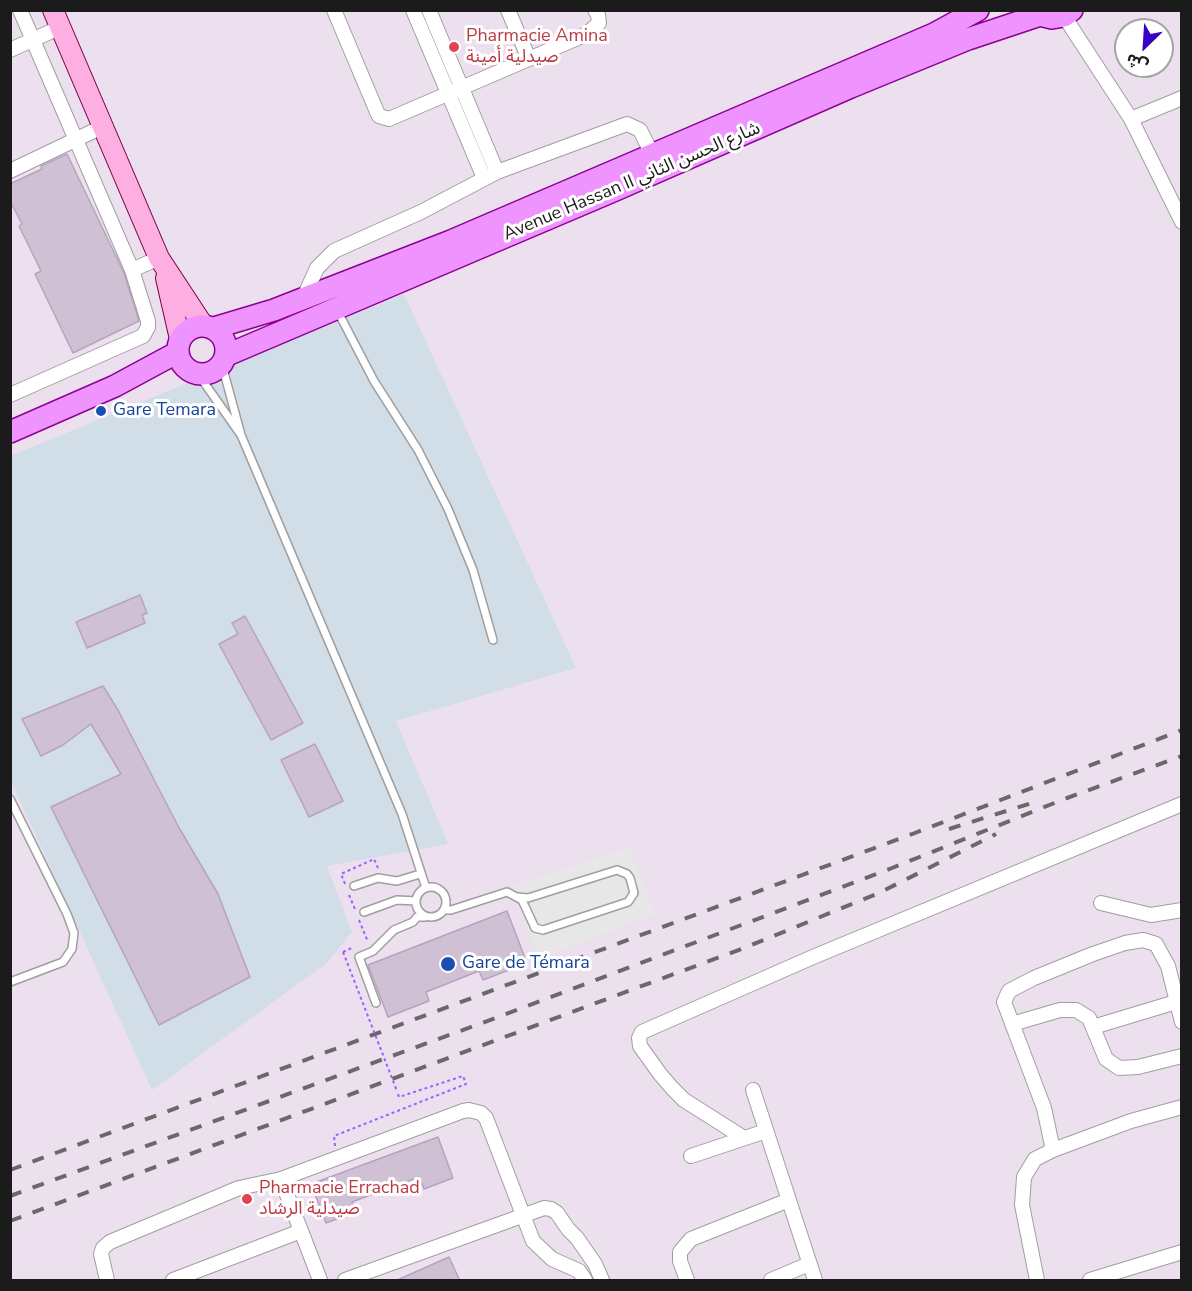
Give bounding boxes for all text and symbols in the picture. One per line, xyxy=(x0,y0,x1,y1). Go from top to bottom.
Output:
north arrow xyxy=(1114,18,1174,78)
place label: Pharmacie Amina صيدلية أمينة xyxy=(466,26,608,68)
marker: Pharmacie Amina صيدلية أمينة xyxy=(447,40,461,54)
text: ش xyxy=(1123,48,1152,77)
street label: Avenue Hassan II شارع الحسن الثاني xyxy=(500,118,764,246)
place label: Gare Temara xyxy=(113,400,216,422)
marker: Gare Temara xyxy=(94,404,108,418)
place label: Gare de Témara xyxy=(462,953,590,975)
marker: Gare de Témara xyxy=(439,955,457,973)
place label: Pharmacie Errachad صيدلية الرشاد xyxy=(259,1178,420,1220)
marker: Pharmacie Errachad صيدلية الرشاد xyxy=(240,1192,254,1206)

